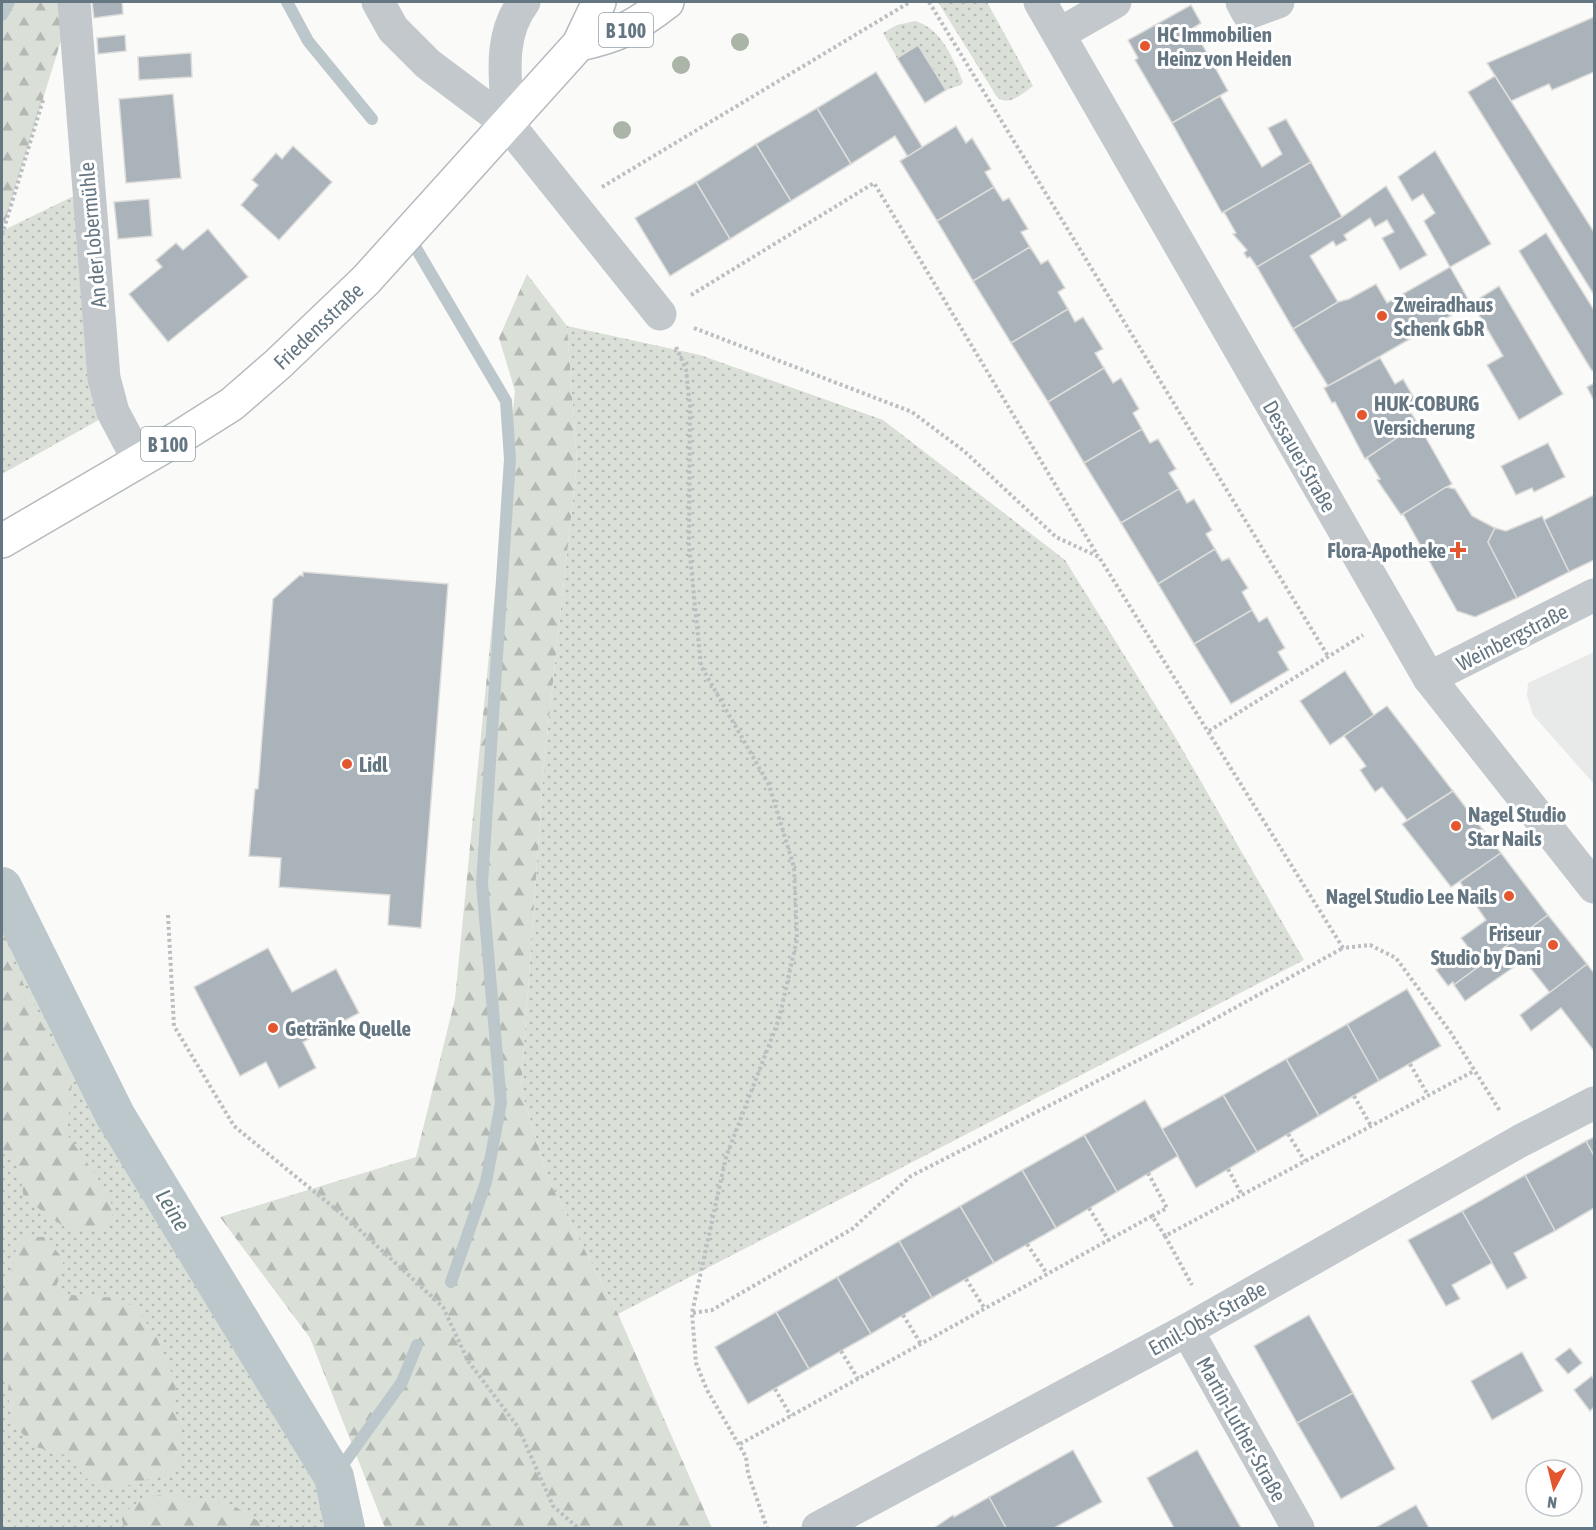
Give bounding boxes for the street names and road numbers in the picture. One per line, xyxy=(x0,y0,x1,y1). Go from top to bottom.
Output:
road number: B 100 xyxy=(599,13,653,47)
street label: An der Lobermühle xyxy=(74,161,110,309)
street label: Friedensstraße xyxy=(268,278,368,374)
street label: Dessauer Straße xyxy=(1258,396,1342,516)
road number: B 100 xyxy=(141,427,195,461)
street label: Weinbergstraße xyxy=(1452,599,1572,675)
street label: Emil-Obst-Straße xyxy=(1144,1276,1270,1360)
street label: Martin-Luther-Straße xyxy=(1192,1353,1292,1505)

